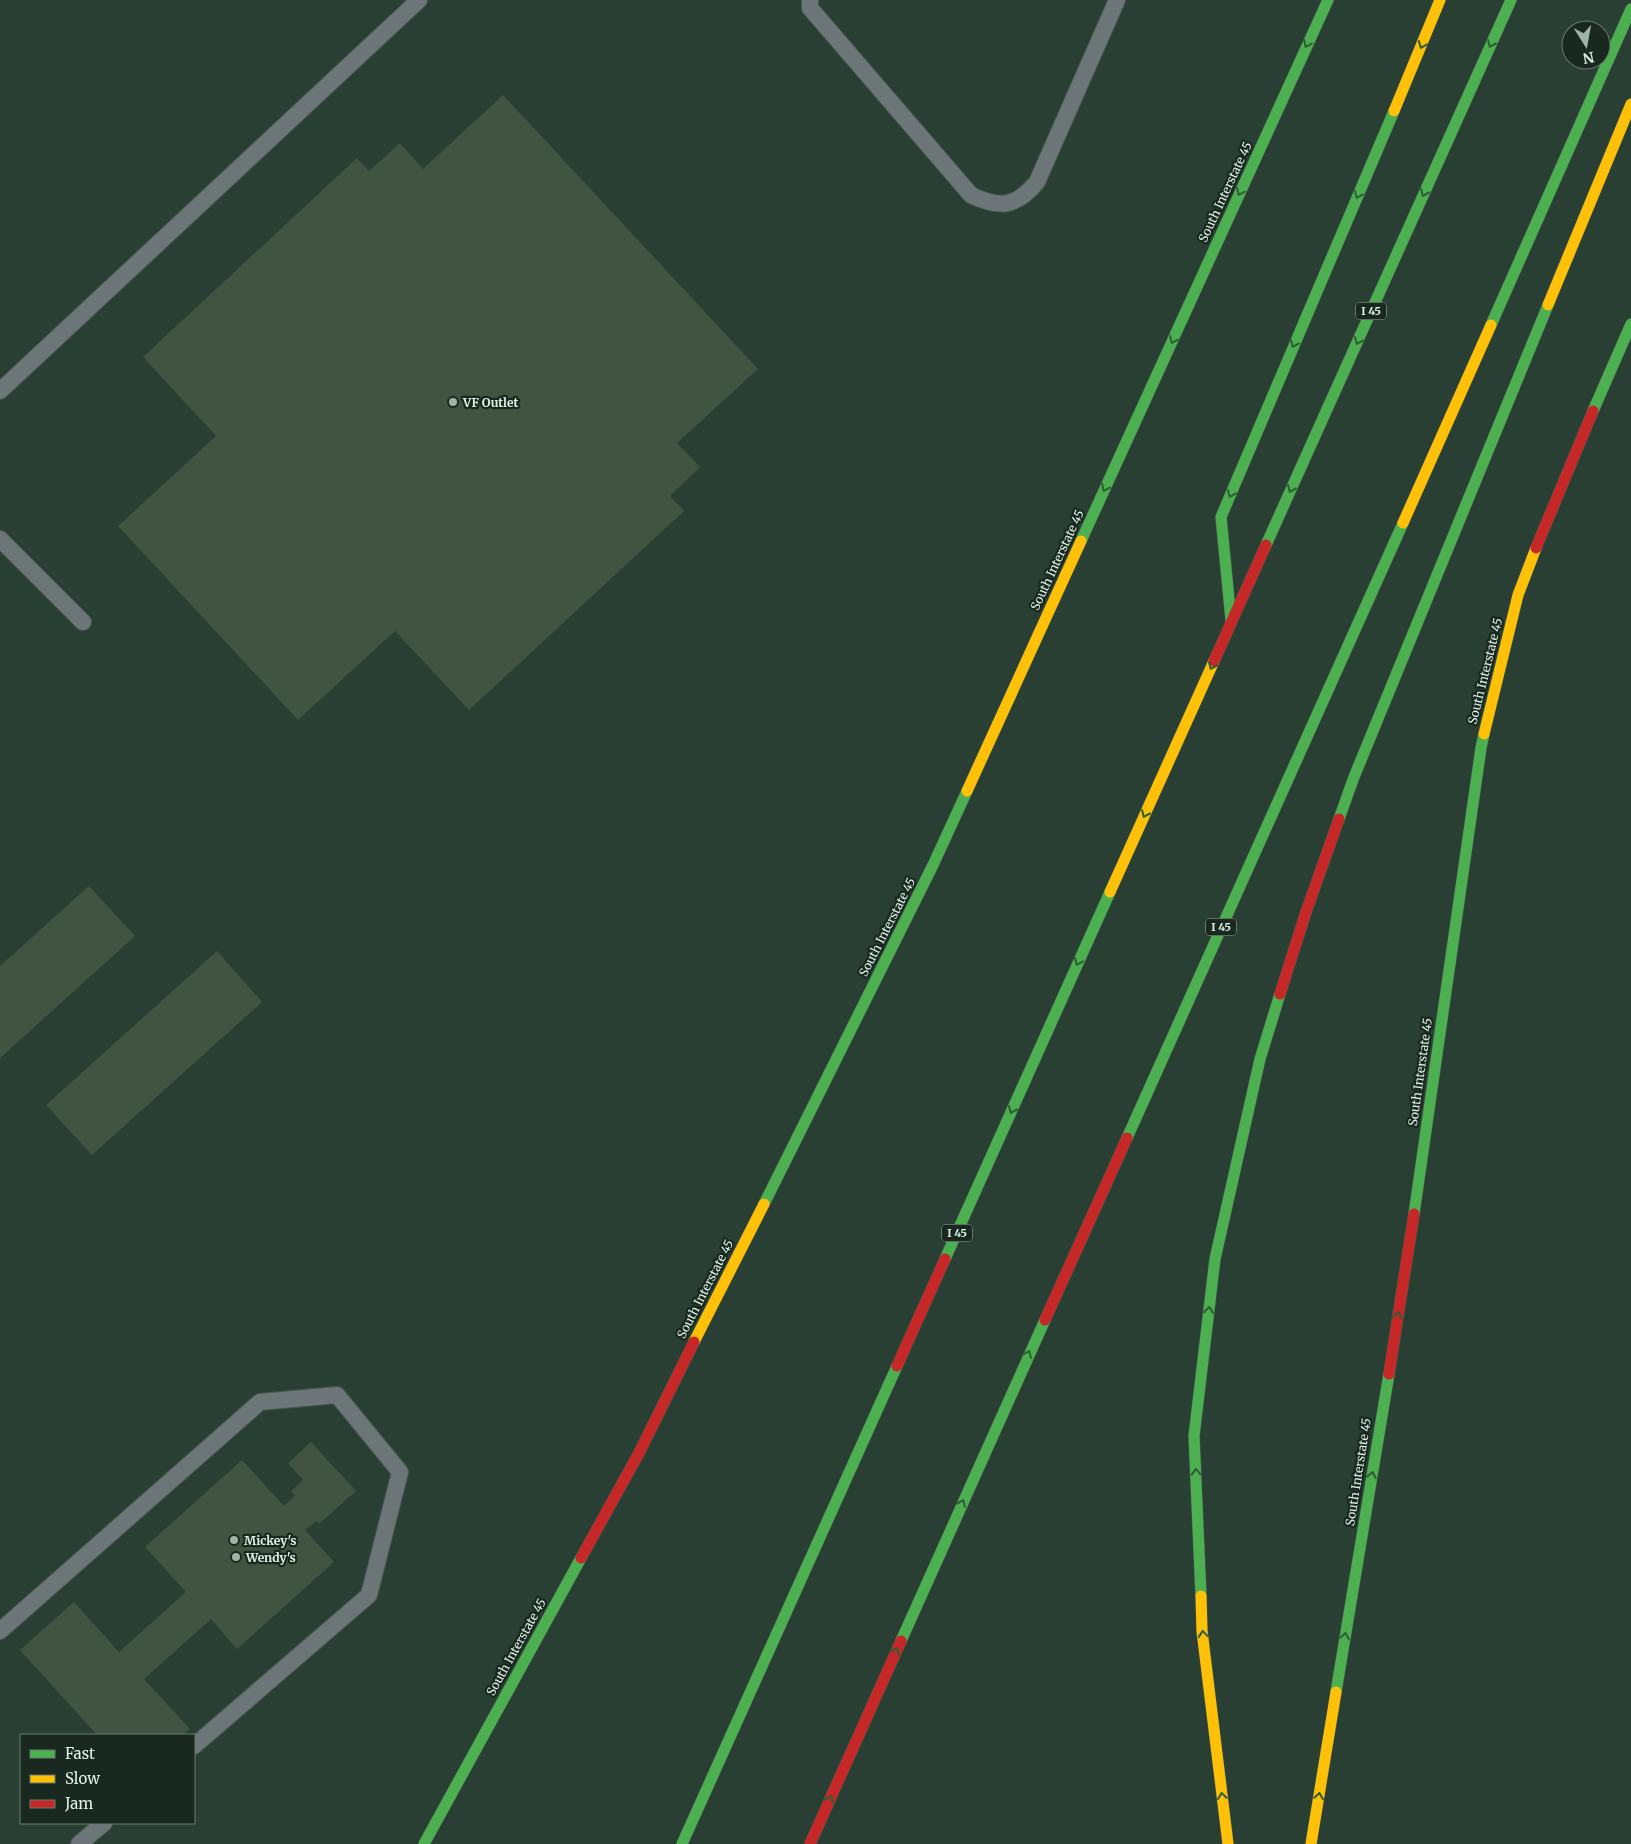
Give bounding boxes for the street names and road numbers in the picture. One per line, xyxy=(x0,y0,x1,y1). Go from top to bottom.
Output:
street label: South Interstate 45 xyxy=(1195,139,1255,245)
road number: I 45 xyxy=(1356,302,1386,320)
street label: South Interstate 45 xyxy=(1027,507,1087,613)
street label: South Interstate 45 xyxy=(1465,616,1505,726)
street label: South Interstate 45 xyxy=(856,875,918,979)
road number: I 45 xyxy=(1206,919,1236,936)
street label: South Interstate 45 xyxy=(1405,1017,1435,1127)
road number: I 45 xyxy=(942,1224,972,1242)
street label: South Interstate 45 xyxy=(674,1237,736,1341)
street label: South Interstate 45 xyxy=(1342,1417,1374,1527)
street label: South Interstate 45 xyxy=(483,1596,549,1698)

